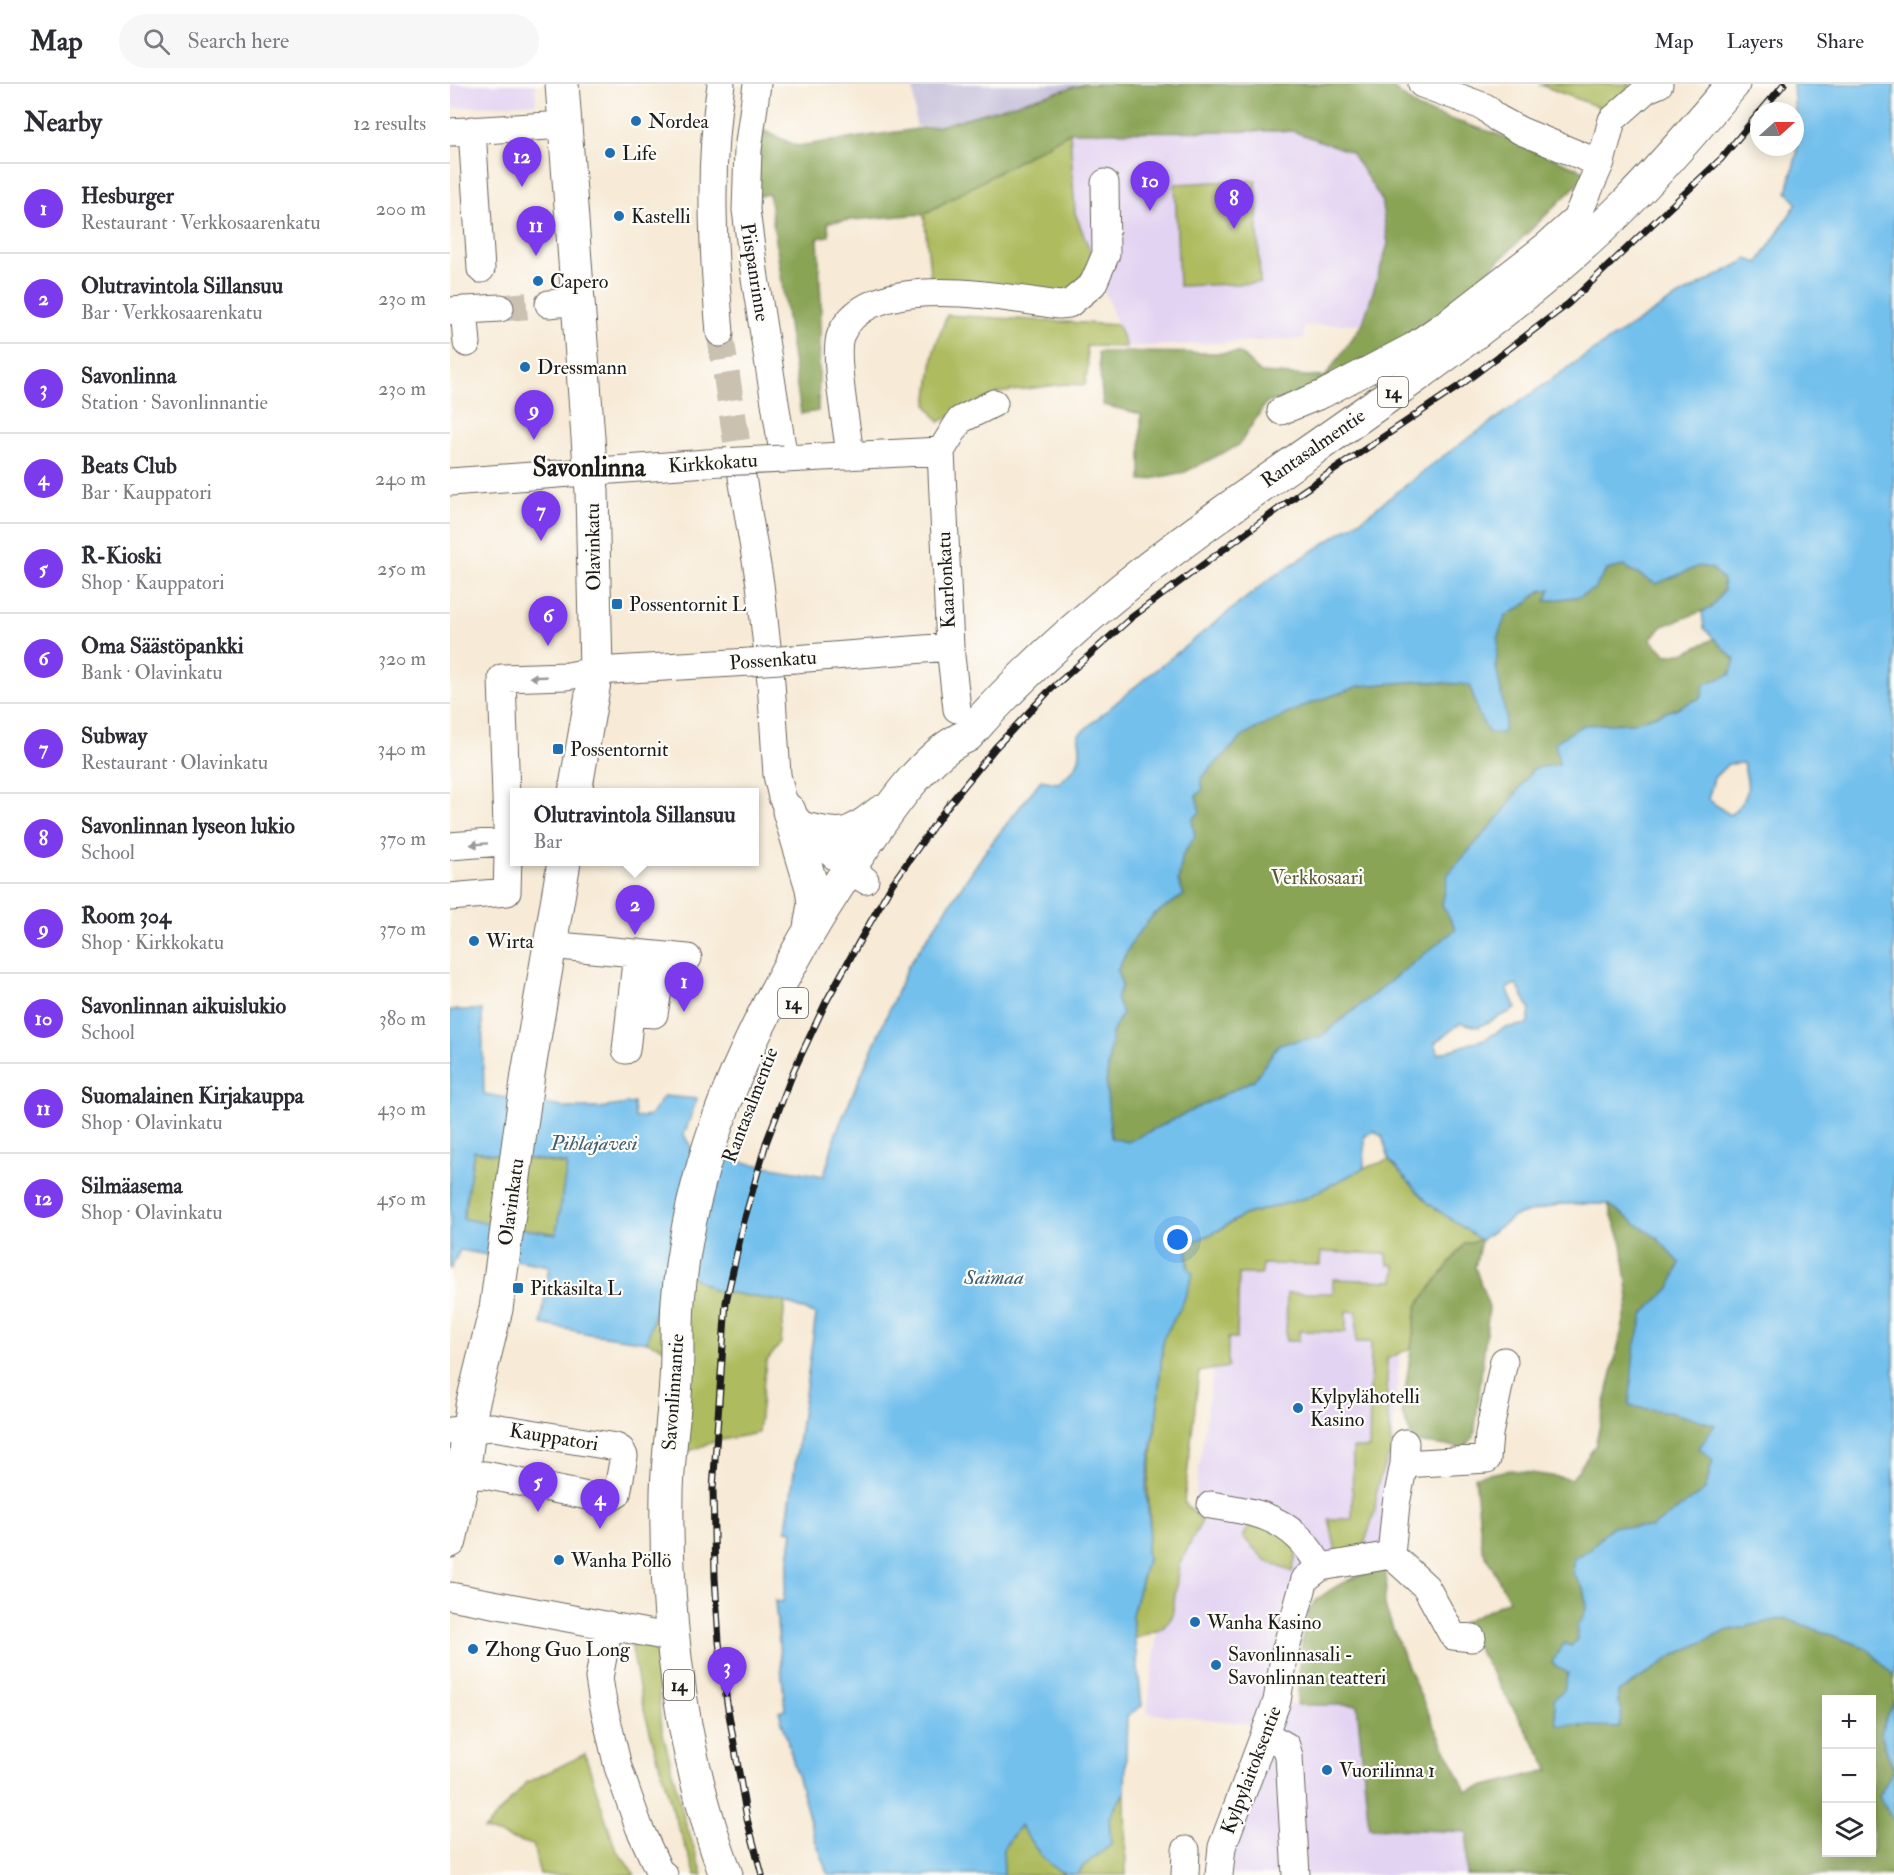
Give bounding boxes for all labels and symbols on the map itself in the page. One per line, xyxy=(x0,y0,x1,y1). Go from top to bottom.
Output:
north arrow xyxy=(1750,102,1804,156)
place label: Nordea xyxy=(648,109,710,134)
marker: Nordea xyxy=(629,114,643,128)
pin: 12 xyxy=(502,138,542,187)
place label: Life xyxy=(622,141,657,166)
marker: Life xyxy=(603,146,617,160)
pin: 10 xyxy=(1130,162,1170,211)
pin: 8 xyxy=(1214,180,1254,229)
place label: Kastelli xyxy=(631,204,690,229)
pin: 11 xyxy=(516,206,556,256)
marker: Kastelli xyxy=(612,209,626,223)
street label: Piispanrinne xyxy=(734,221,775,323)
place label: Capero xyxy=(550,269,608,295)
marker: Capero xyxy=(531,274,545,288)
place label: Dressmann xyxy=(537,355,627,380)
marker: Dressmann xyxy=(518,360,532,374)
road number: 14 xyxy=(1378,377,1408,407)
pin: 9 xyxy=(514,390,554,440)
street label: Rantasalmentie xyxy=(1256,403,1370,493)
street label: Kirkkokatu xyxy=(668,447,758,479)
district label: Savonlinna xyxy=(533,452,647,484)
pin: 7 xyxy=(522,492,560,541)
street label: Olavinkatu xyxy=(580,503,606,591)
street label: Kaarlonkatu xyxy=(931,531,961,629)
place label: Possentornit L xyxy=(629,592,747,617)
pin: 6 xyxy=(528,596,568,646)
marker: Possentornit L xyxy=(610,597,624,611)
street label: Possenkatu xyxy=(728,644,818,676)
one-way arrow xyxy=(529,672,548,681)
place label: Possentornit xyxy=(570,737,669,762)
marker: Possentornit xyxy=(551,742,565,756)
one-way arrow xyxy=(469,840,488,849)
park label: Verkkosaari xyxy=(1271,865,1363,890)
pin: 2 xyxy=(616,886,654,935)
place label: Wirta xyxy=(485,929,535,954)
marker: Wirta xyxy=(467,934,481,948)
pin: 1 xyxy=(664,962,704,1012)
road number: 14 xyxy=(778,988,808,1018)
street label: Rantasalmentie xyxy=(717,1044,783,1166)
water label: Pihlajavesi xyxy=(550,1130,638,1157)
street label: Olavinkatu xyxy=(493,1157,529,1247)
your location xyxy=(1163,1225,1192,1254)
water label: Saimaa xyxy=(963,1264,1024,1291)
place label: Pitkäsilta L xyxy=(530,1276,622,1301)
marker: Pitkäsilta L xyxy=(511,1281,525,1295)
street label: Savonlinnantie xyxy=(656,1333,690,1451)
place label: Kylpylähotelli Kasino xyxy=(1310,1384,1420,1432)
marker: Kylpylähotelli Kasino xyxy=(1291,1401,1305,1415)
street label: Kauppatori xyxy=(508,1418,600,1457)
pin: 5 xyxy=(518,1462,557,1512)
pin: 4 xyxy=(580,1480,620,1529)
place label: Wanha Pöllö xyxy=(570,1548,672,1573)
marker: Wanha Pöllö xyxy=(552,1553,566,1567)
place label: Wanha Kasino xyxy=(1206,1610,1321,1635)
marker: Wanha Kasino xyxy=(1188,1615,1202,1629)
place label: Zhong Guo Long xyxy=(485,1637,631,1662)
marker: Zhong Guo Long xyxy=(466,1642,480,1656)
place label: Savonlinnasali - Savonlinnan teatteri xyxy=(1228,1642,1386,1690)
pin: 3 xyxy=(708,1648,746,1697)
marker: Savonlinnasali - Savonlinnan teatteri xyxy=(1209,1658,1223,1672)
road number: 14 xyxy=(664,1670,694,1700)
street label: Kylpylaitoksentie xyxy=(1215,1702,1288,1838)
place label: Vuorilinna 1 xyxy=(1339,1758,1435,1783)
marker: Vuorilinna 1 xyxy=(1320,1763,1334,1777)

